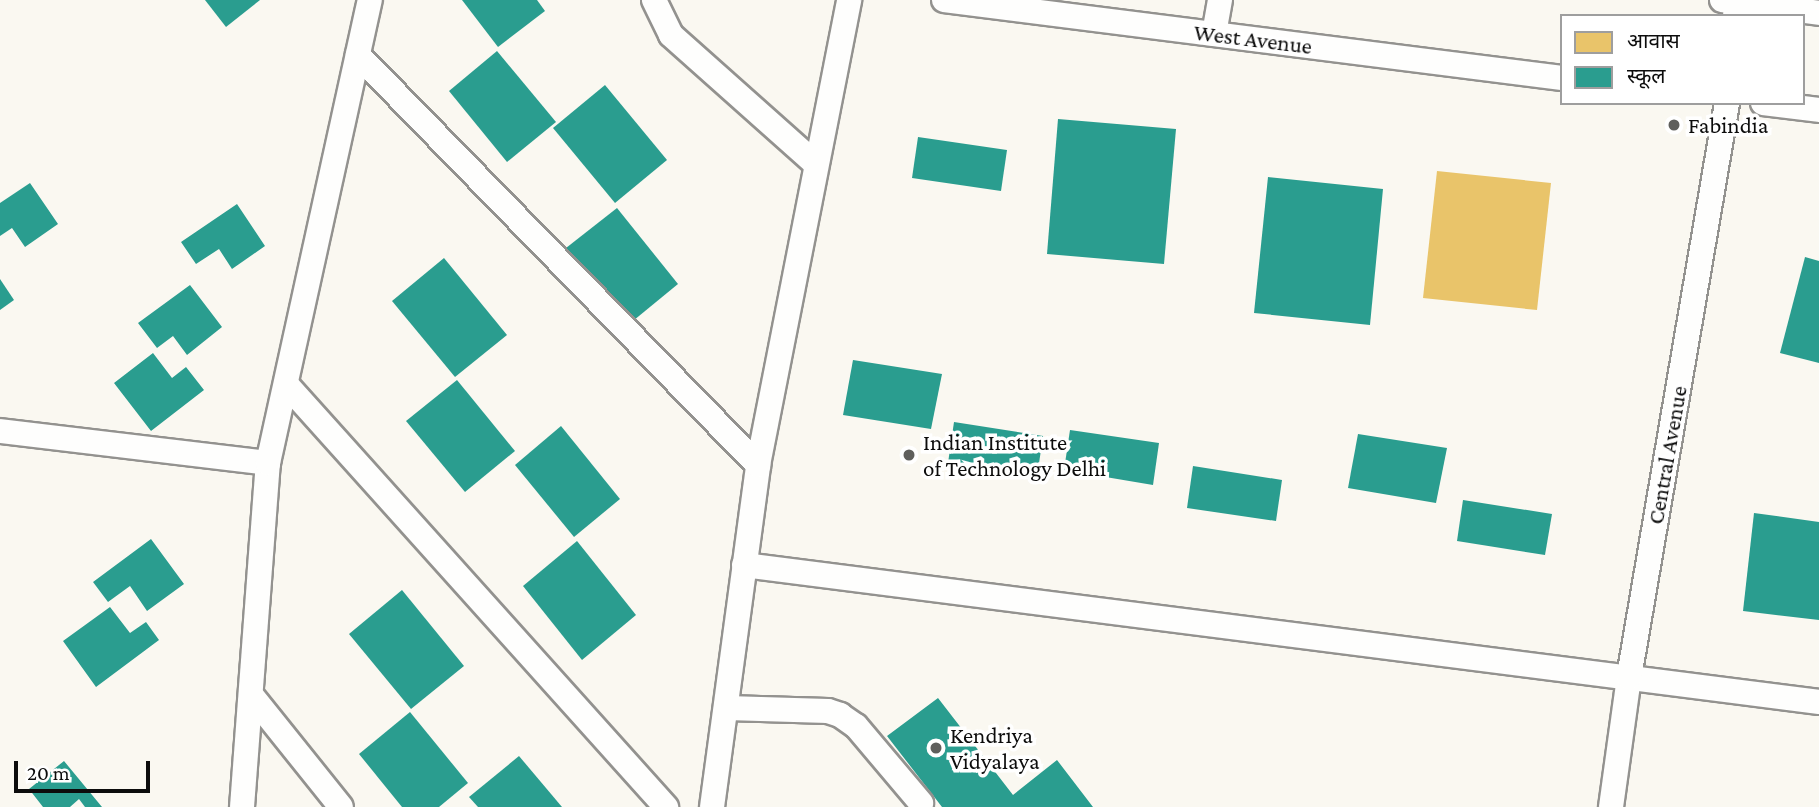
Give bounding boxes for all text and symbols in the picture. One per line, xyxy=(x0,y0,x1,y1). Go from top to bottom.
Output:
legend xyxy=(1560,14,1805,105)
street label: West Avenue xyxy=(1192,18,1314,60)
text: आवास xyxy=(1627,29,1680,53)
text: स्कूल xyxy=(1627,64,1666,88)
place label: Fabindia xyxy=(1688,111,1768,139)
marker: Fabindia xyxy=(1666,117,1682,133)
street label: Central Avenue xyxy=(1641,384,1693,526)
place label: Indian Institute of Technology Delhi xyxy=(923,428,1106,482)
marker: Indian Institute of Technology Delhi xyxy=(901,447,917,463)
place label: Kendriya Vidyalaya xyxy=(950,721,1040,775)
marker: Kendriya Vidyalaya xyxy=(928,740,944,756)
scale bar xyxy=(18,748,154,792)
text: 20 m xyxy=(27,761,70,785)

